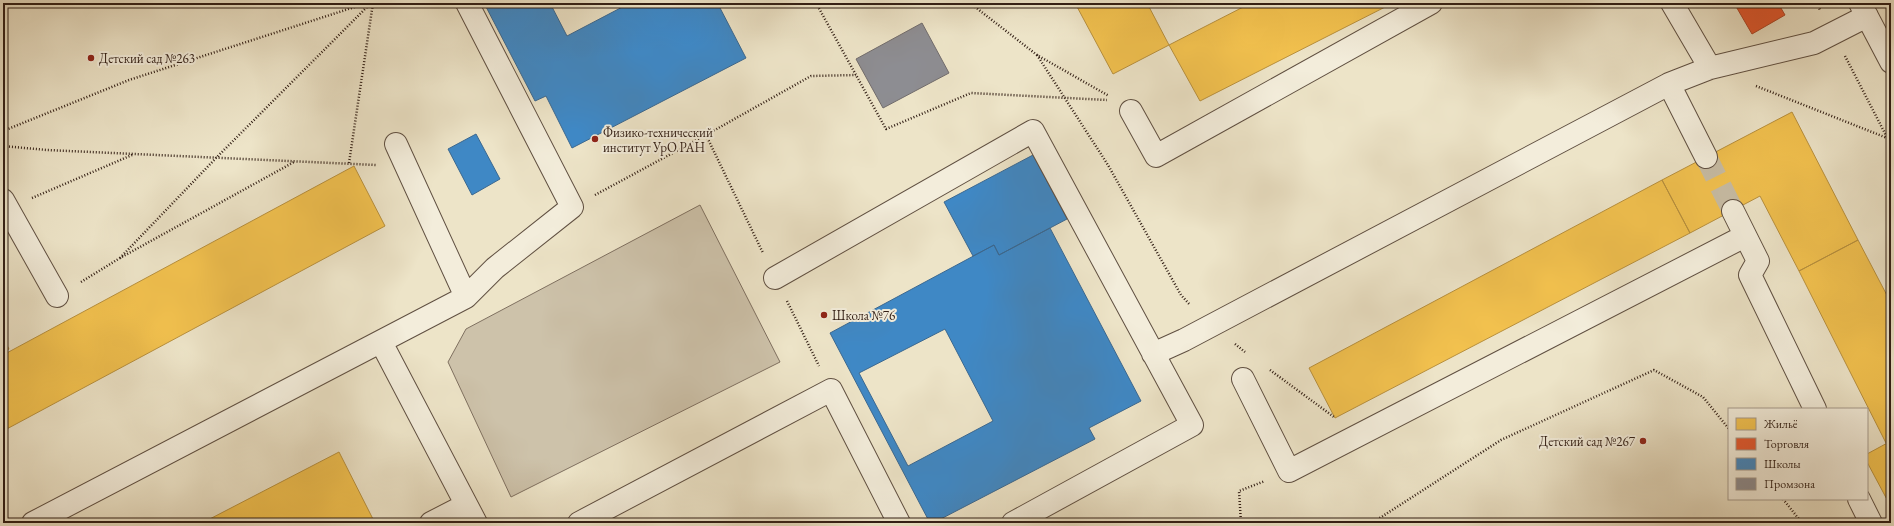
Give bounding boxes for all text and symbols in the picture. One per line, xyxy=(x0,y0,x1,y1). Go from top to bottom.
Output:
place label: Детский сад №263 xyxy=(99,50,195,67)
marker: Детский сад №263 xyxy=(86,53,96,63)
place label: Физико-технический институт УрО РАН xyxy=(603,124,713,156)
marker: Физико-технический институт УрО РАН xyxy=(590,134,600,144)
place label: Школа №76 xyxy=(832,307,895,324)
marker: Школа №76 xyxy=(819,310,829,320)
legend xyxy=(1728,408,1868,500)
text: Жильё xyxy=(1763,416,1798,432)
place label: Детский сад №267 xyxy=(1539,433,1636,450)
marker: Детский сад №267 xyxy=(1638,436,1648,446)
text: Торговля xyxy=(1764,436,1810,452)
text: Школы xyxy=(1764,456,1801,472)
text: Промзона xyxy=(1764,476,1815,492)

